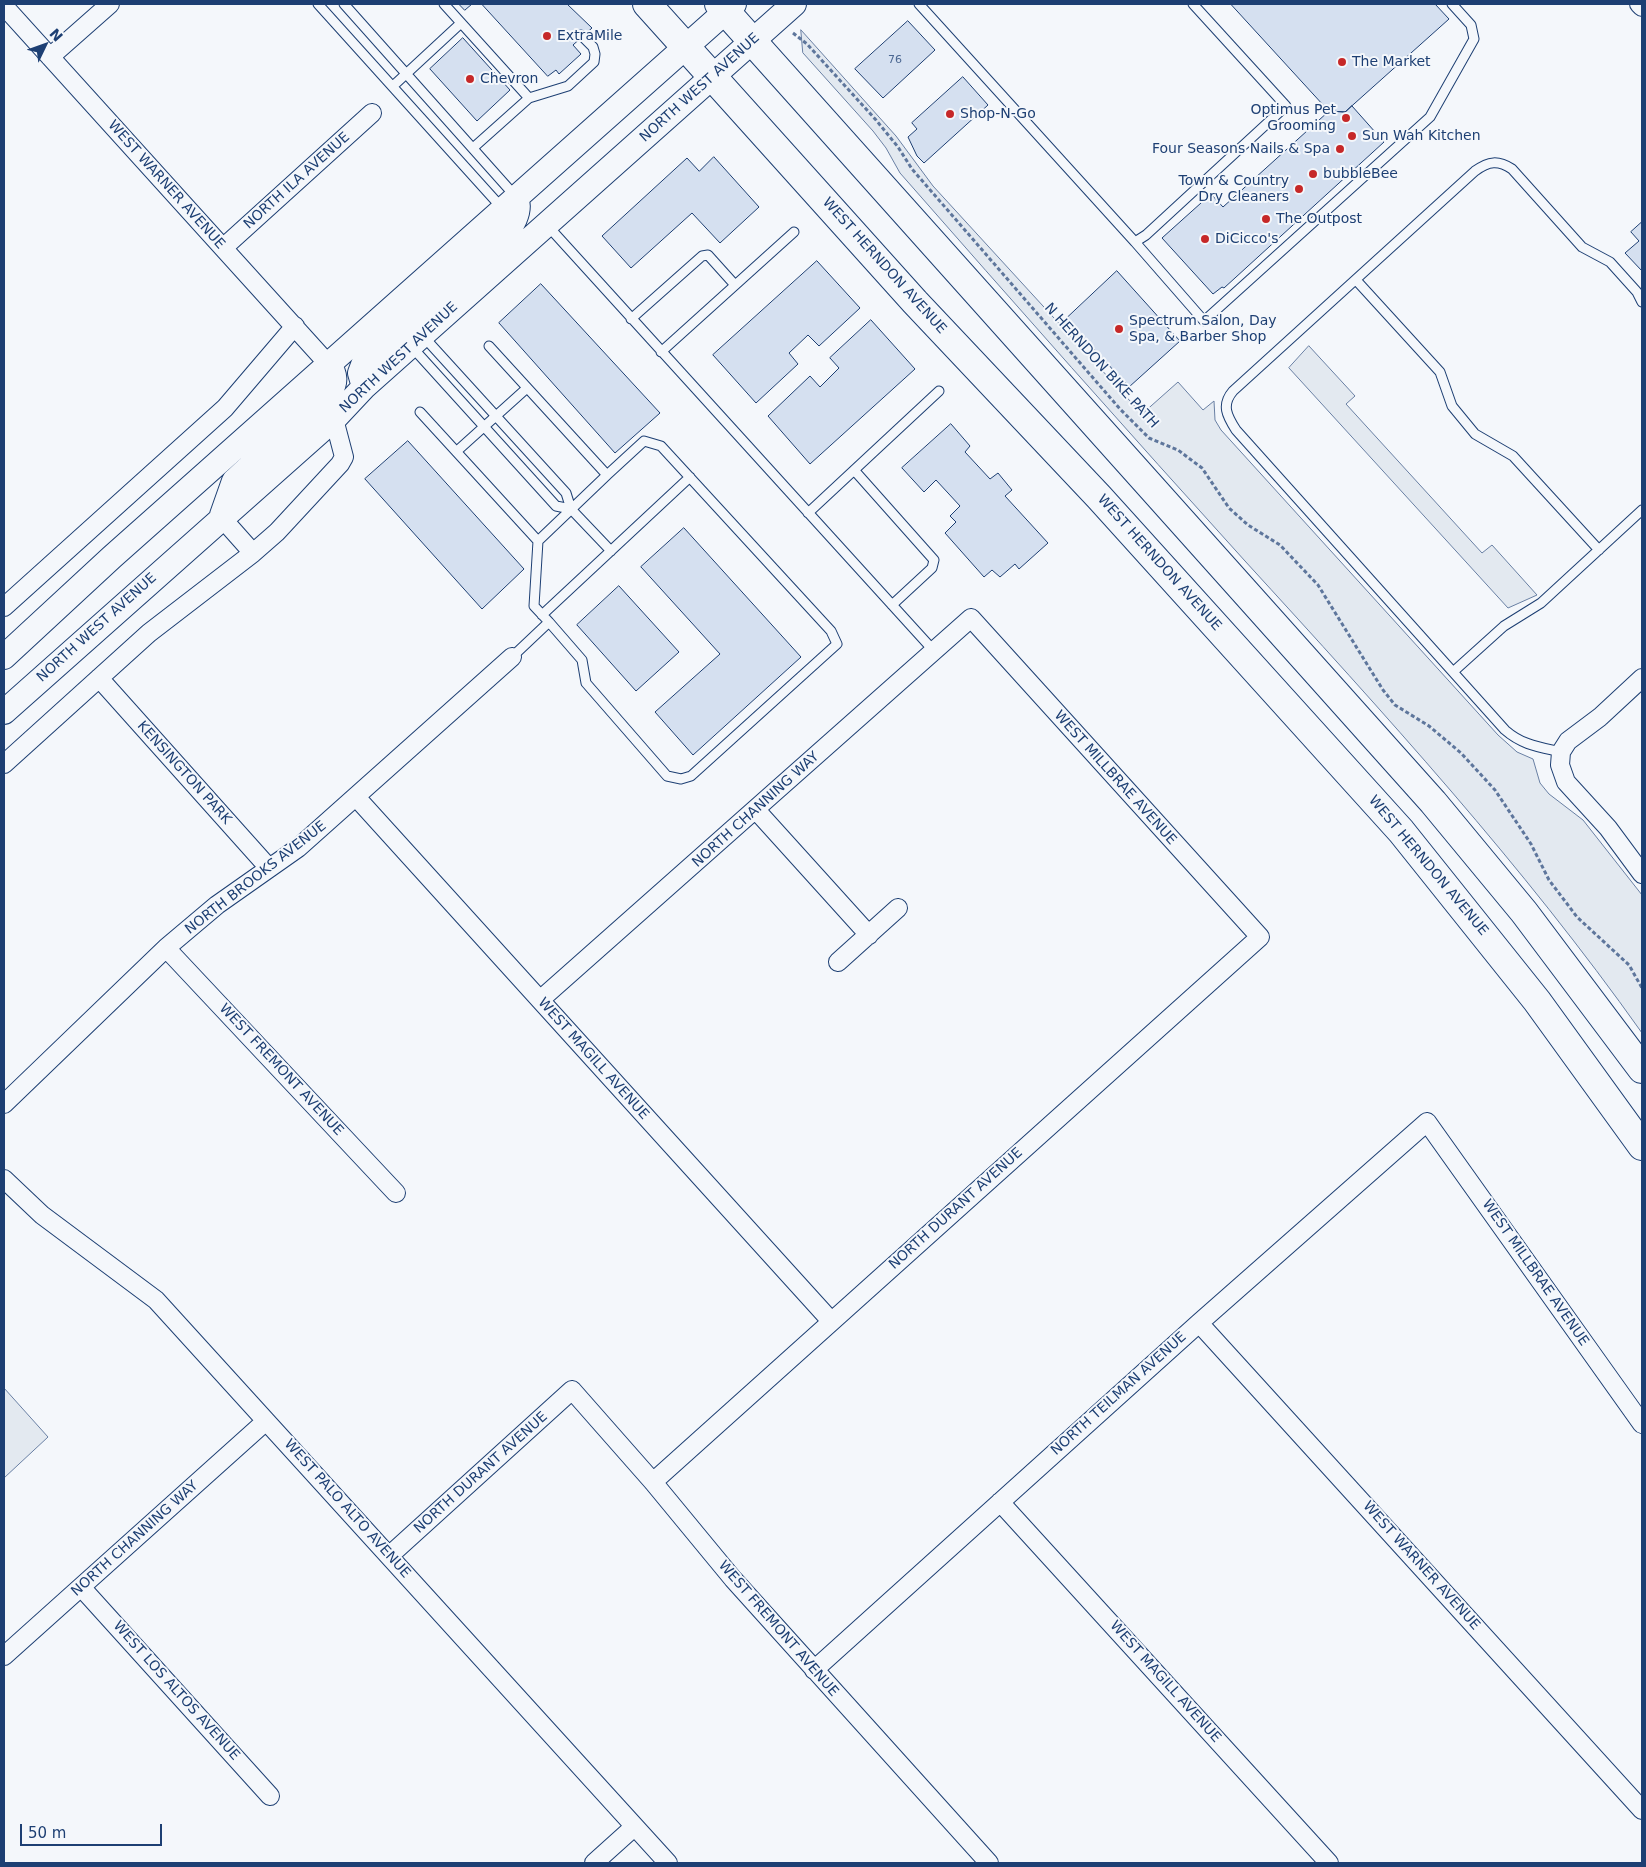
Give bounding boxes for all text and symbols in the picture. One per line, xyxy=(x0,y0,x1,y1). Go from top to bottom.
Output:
north arrow xyxy=(20,20,70,70)
text: N xyxy=(46,25,66,45)
place label: ExtraMile xyxy=(557,28,622,44)
marker: ExtraMile xyxy=(541,30,553,42)
street label: NORTH WEST AVENUE xyxy=(637,30,763,146)
house number: 76 xyxy=(888,53,902,67)
place label: The Market xyxy=(1352,54,1431,70)
marker: The Market xyxy=(1336,56,1348,68)
place label: Chevron xyxy=(480,71,538,87)
marker: Chevron xyxy=(464,73,476,85)
place label: Optimus Pet Grooming xyxy=(1250,102,1336,134)
place label: Shop-N-Go xyxy=(960,106,1036,122)
marker: Shop-N-Go xyxy=(944,108,956,120)
marker: Optimus Pet Grooming xyxy=(1340,112,1352,124)
street label: WEST WARNER AVENUE xyxy=(104,117,228,253)
place label: Sun Wah Kitchen xyxy=(1362,128,1481,144)
street label: NORTH ILA AVENUE xyxy=(241,129,353,233)
marker: Sun Wah Kitchen xyxy=(1346,130,1358,142)
place label: Four Seasons Nails & Spa xyxy=(1152,141,1330,157)
marker: Four Seasons Nails & Spa xyxy=(1334,143,1346,155)
place label: bubbleBee xyxy=(1323,166,1398,182)
marker: bubbleBee xyxy=(1307,168,1319,180)
place label: Town & Country Dry Cleaners xyxy=(1179,173,1289,206)
marker: Town & Country Dry Cleaners xyxy=(1293,183,1305,195)
street label: WEST HERNDON AVENUE xyxy=(818,194,950,338)
place label: The Outpost xyxy=(1276,211,1362,227)
marker: The Outpost xyxy=(1260,213,1272,225)
place label: DiCicco's xyxy=(1215,231,1278,247)
marker: DiCicco's xyxy=(1199,233,1211,245)
street label: NORTH WEST AVENUE xyxy=(337,299,461,417)
street label: N HERNDON BIKE PATH xyxy=(1040,300,1162,432)
place label: Spectrum Salon, Day Spa, & Barber Shop xyxy=(1129,313,1277,346)
marker: Spectrum Salon, Day Spa, & Barber Shop xyxy=(1113,323,1125,335)
street label: WEST HERNDON AVENUE xyxy=(1093,491,1225,635)
street label: NORTH WEST AVENUE xyxy=(34,570,160,686)
street label: WEST MILLBRAE AVENUE xyxy=(1050,707,1180,849)
street label: KENSINGTON PARK xyxy=(133,718,235,828)
street label: NORTH CHANNING WAY xyxy=(689,749,823,871)
street label: WEST HERNDON AVENUE xyxy=(1365,793,1491,939)
street label: NORTH BROOKS AVENUE xyxy=(182,818,330,938)
street label: WEST MAGILL AVENUE xyxy=(534,995,652,1123)
street label: WEST FREMONT AVENUE xyxy=(215,1000,347,1140)
street label: NORTH DURANT AVENUE xyxy=(886,1145,1026,1273)
street label: WEST MILLBRAE AVENUE xyxy=(1478,1197,1592,1349)
street label: NORTH TEILMAN AVENUE xyxy=(1048,1329,1190,1459)
street label: NORTH DURANT AVENUE xyxy=(411,1409,551,1537)
street label: WEST PALO ALTO AVENUE xyxy=(280,1436,414,1582)
street label: NORTH CHANNING WAY xyxy=(68,1478,202,1600)
street label: WEST WARNER AVENUE xyxy=(1359,1498,1483,1634)
street label: WEST FREMONT AVENUE xyxy=(714,1558,842,1700)
street label: WEST LOS ALTOS AVENUE xyxy=(109,1618,243,1764)
street label: WEST MAGILL AVENUE xyxy=(1106,1618,1224,1746)
scale bar xyxy=(22,1814,165,1846)
text: 50 m xyxy=(28,1824,66,1842)

